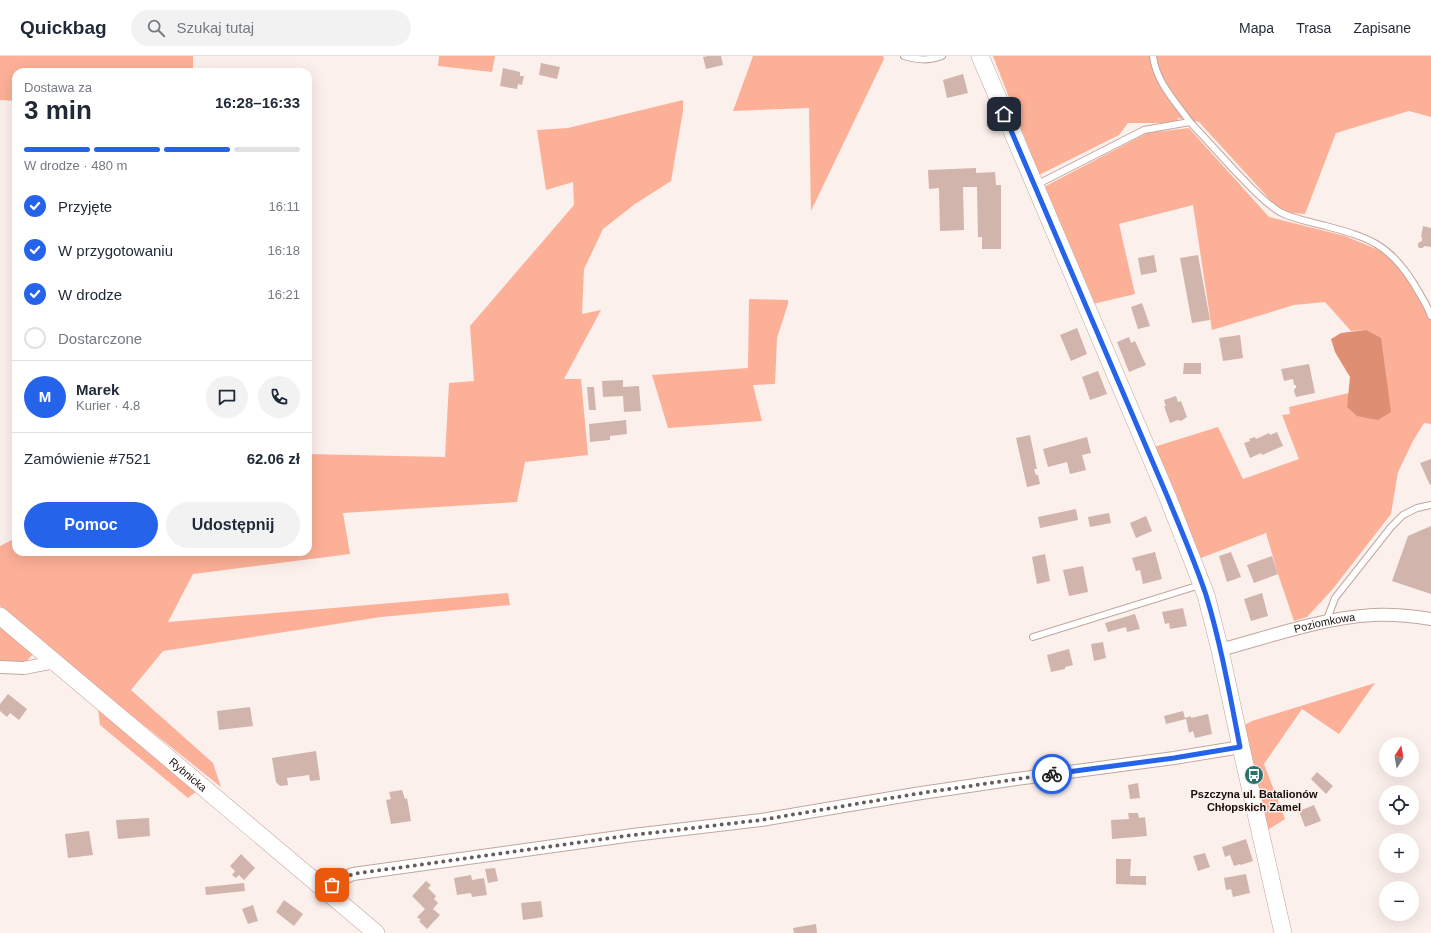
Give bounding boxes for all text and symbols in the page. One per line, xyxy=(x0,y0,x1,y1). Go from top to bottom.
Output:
search box xyxy=(131,10,411,46)
text: Quickbag xyxy=(20,17,107,38)
icon: search xyxy=(145,17,167,39)
text: Szukaj tutaj xyxy=(177,19,254,36)
text: Mapa xyxy=(1239,20,1274,36)
text: Trasa xyxy=(1296,20,1331,36)
text: Zapisane xyxy=(1353,20,1411,36)
text: Dostawa za xyxy=(24,80,92,95)
text: 16:28–16:33 xyxy=(215,94,300,111)
text: 3 min xyxy=(24,95,92,125)
pin xyxy=(987,97,1021,131)
icon: home xyxy=(993,103,1015,125)
text: W drodze · 480 m xyxy=(24,158,127,173)
icon: check xyxy=(24,195,46,217)
text: Przyjęte xyxy=(58,198,112,215)
text: 16:11 xyxy=(268,199,300,214)
icon: check xyxy=(24,239,46,261)
text: W przygotowaniu xyxy=(58,242,173,259)
text: 16:18 xyxy=(267,243,300,258)
icon: check xyxy=(24,283,46,305)
text: W drodze xyxy=(58,286,122,303)
text: 16:21 xyxy=(267,287,300,302)
text: Dostarczone xyxy=(58,330,142,347)
button: chat xyxy=(206,376,248,418)
button: phone xyxy=(258,376,300,418)
text: Marek xyxy=(76,381,119,398)
text: M xyxy=(39,388,51,405)
text: Kurier · 4.8 xyxy=(76,398,140,413)
text: Zamówienie #7521 xyxy=(24,450,151,467)
text: 62.06 zł xyxy=(247,450,300,467)
button: Pomoc xyxy=(24,502,158,548)
button: Udostępnij xyxy=(166,502,300,548)
street label: Poziomkowa xyxy=(1292,611,1357,635)
north arrow xyxy=(1379,737,1419,777)
map controls xyxy=(1379,737,1419,921)
courier xyxy=(1032,754,1072,794)
street label: Rybnicka xyxy=(167,755,210,794)
icon: bike xyxy=(1041,763,1063,785)
bus stop icon: Pszczyna ul. Batalionów Chłopskich Zamel xyxy=(1243,764,1265,786)
button: locate xyxy=(1379,785,1419,825)
place label: Pszczyna ul. Batalionów Chłopskich Zamel xyxy=(1190,788,1318,813)
button: + xyxy=(1379,833,1419,873)
pin xyxy=(315,868,349,902)
icon: bag xyxy=(321,874,343,896)
button: − xyxy=(1379,881,1419,921)

